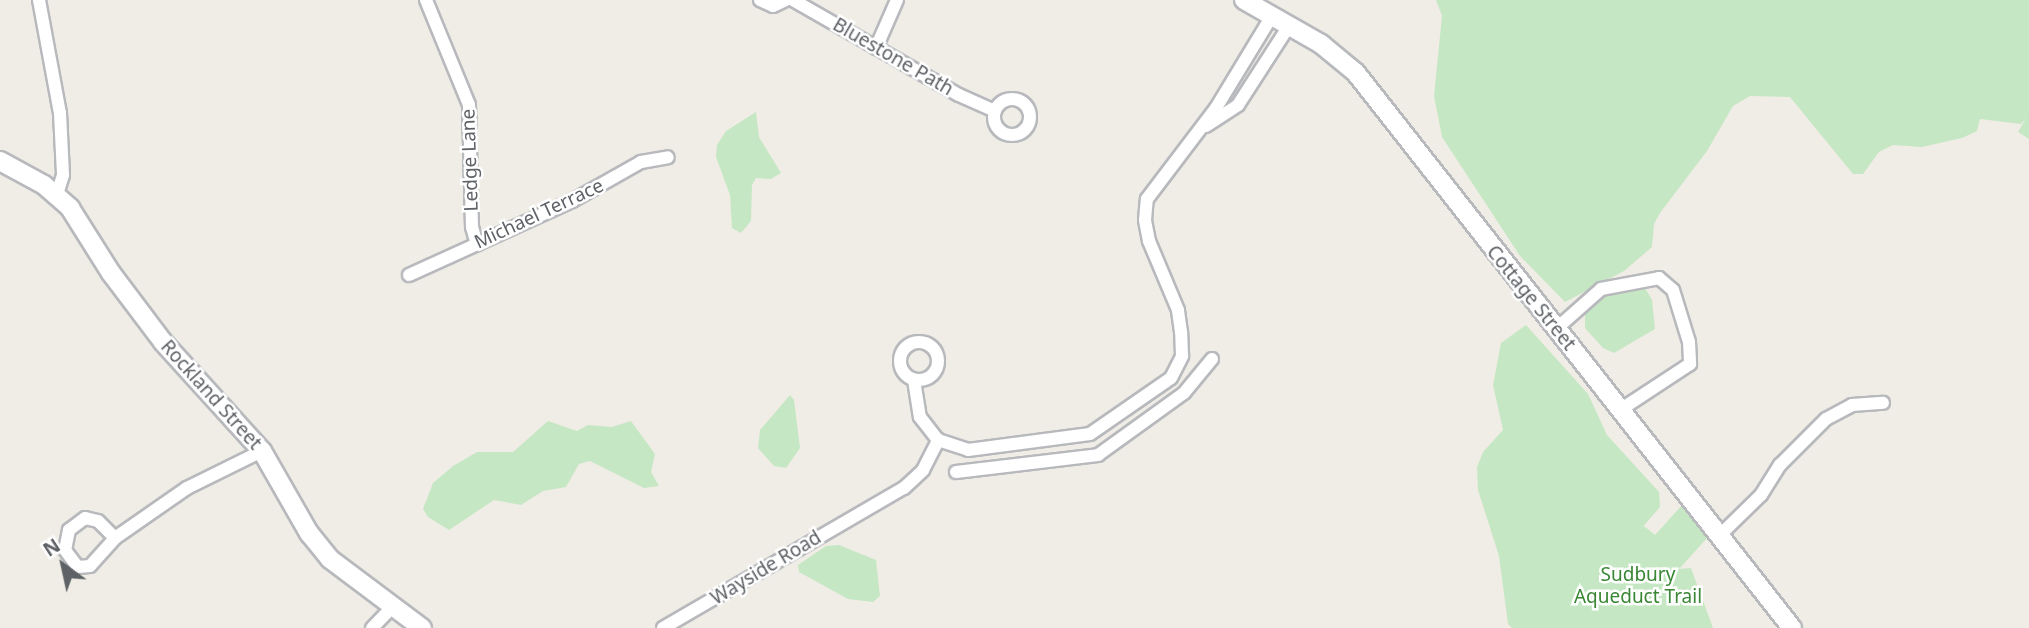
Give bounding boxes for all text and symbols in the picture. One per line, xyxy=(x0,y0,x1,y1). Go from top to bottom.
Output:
street label: Bluestone Path xyxy=(829,13,957,101)
street label: Ledge Lane xyxy=(457,108,483,212)
street label: Michael Terrace xyxy=(471,174,607,254)
street label: Cottage Street xyxy=(1482,241,1580,355)
street label: Rockland Street xyxy=(156,336,266,454)
street label: Wayside Road xyxy=(707,526,825,610)
north arrow xyxy=(28,530,98,600)
text: N xyxy=(38,532,65,563)
park label: Sudbury Aqueduct Trail xyxy=(1574,564,1702,608)

